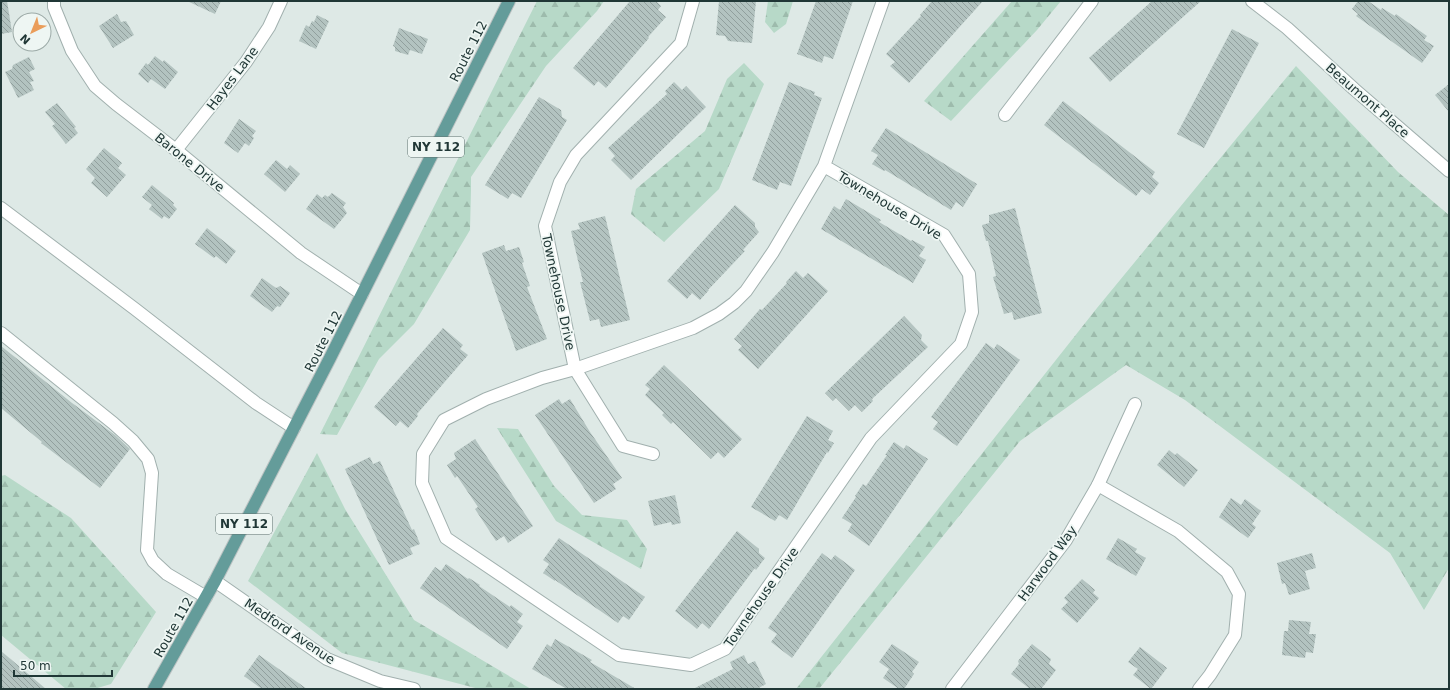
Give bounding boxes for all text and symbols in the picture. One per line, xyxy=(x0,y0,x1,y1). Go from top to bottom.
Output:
north arrow xyxy=(12,12,52,52)
street label: Route 112 xyxy=(447,18,490,84)
text: N xyxy=(18,31,33,47)
street label: Hayes Lane xyxy=(204,44,261,113)
street label: Beaumont Place xyxy=(1323,60,1413,141)
street label: Barone Drive xyxy=(152,130,227,195)
road number: NY 112 xyxy=(408,137,464,157)
street label: Townehouse Drive xyxy=(834,168,944,242)
street label: Townehouse Drive xyxy=(539,232,578,352)
street label: Route 112 xyxy=(302,308,345,374)
road number: NY 112 xyxy=(216,514,272,534)
street label: Harwood Way xyxy=(1015,522,1080,604)
street label: Townehouse Drive xyxy=(721,544,802,651)
street label: Route 112 xyxy=(151,594,196,660)
street label: Medford Avenue xyxy=(242,596,338,667)
scale bar xyxy=(14,652,112,678)
text: 50 m xyxy=(20,659,51,673)

